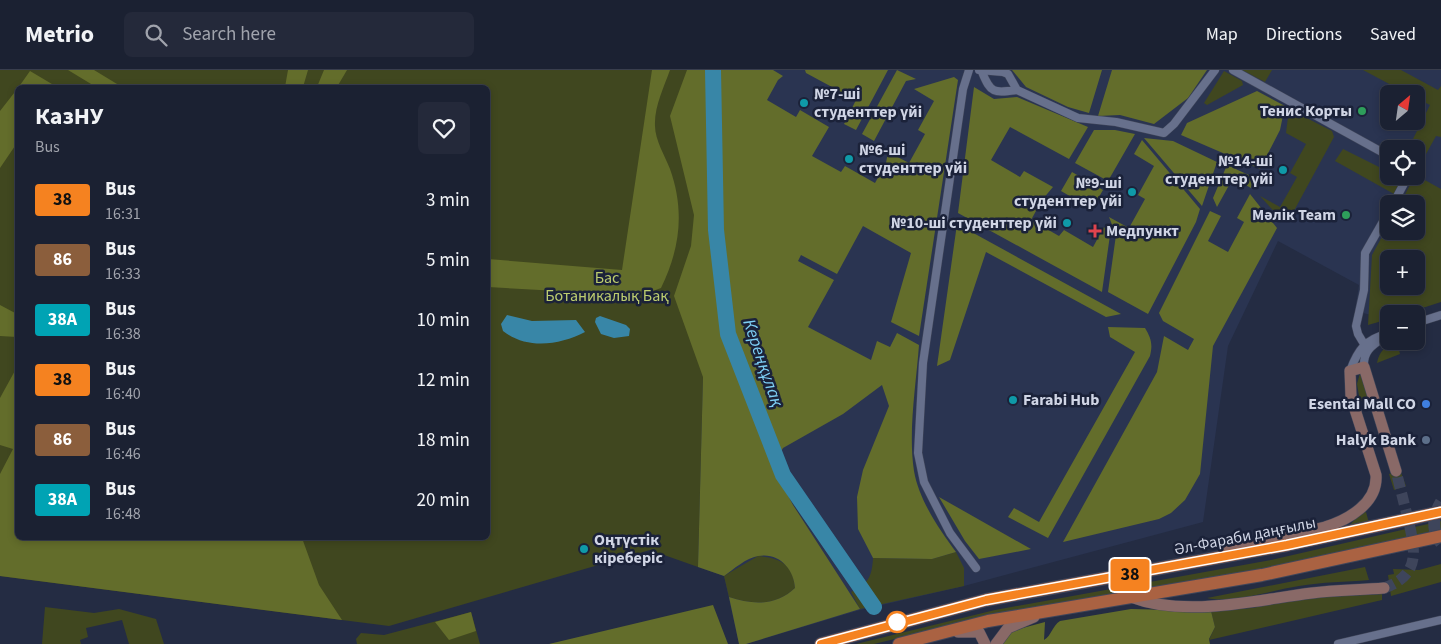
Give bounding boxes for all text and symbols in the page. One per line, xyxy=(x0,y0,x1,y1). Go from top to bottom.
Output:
search box xyxy=(124,12,474,57)
text: Metrio xyxy=(25,17,94,52)
icon: search xyxy=(142,21,170,49)
text: Search here xyxy=(182,21,276,48)
text: Map xyxy=(1206,22,1238,47)
text: Directions xyxy=(1266,22,1342,47)
text: Saved xyxy=(1370,22,1416,47)
place label: №7-ші студенттер үйі xyxy=(814,83,922,123)
north arrow xyxy=(1380,85,1425,130)
map controls xyxy=(1380,85,1425,350)
marker: №7-ші студенттер үйі xyxy=(798,97,810,109)
text: КазНУ xyxy=(35,99,103,134)
place label: Тенис Корты xyxy=(1260,100,1352,122)
button: heart xyxy=(418,102,470,154)
marker: Тенис Корты xyxy=(1356,105,1368,117)
text: Bus xyxy=(35,136,60,158)
place label: №6-ші студенттер үйі xyxy=(859,139,967,179)
button: locate xyxy=(1380,140,1425,185)
place label: №14-ші студенттер үйі xyxy=(1165,150,1273,190)
marker: №6-ші студенттер үйі xyxy=(843,153,855,165)
marker: №14-ші студенттер үйі xyxy=(1277,164,1289,176)
place label: №9-ші студенттер үйі xyxy=(1014,172,1122,212)
text: Bus xyxy=(105,176,136,203)
marker: №9-ші студенттер үйі xyxy=(1126,186,1138,198)
text: 38 xyxy=(53,187,72,212)
text: 3 min xyxy=(426,187,470,214)
button: layers xyxy=(1380,195,1425,240)
text: 16:31 xyxy=(105,203,141,225)
place label: Мәлік Team xyxy=(1252,204,1336,226)
marker: Мәлік Team xyxy=(1340,209,1352,221)
place label: №10-ші студенттер үйі xyxy=(891,212,1057,234)
marker: №10-ші студенттер үйі xyxy=(1061,217,1073,229)
place label: Медпункт xyxy=(1106,220,1179,242)
marker: Медпункт xyxy=(1088,224,1102,238)
text: Bus xyxy=(105,236,136,263)
text: 86 xyxy=(53,247,72,272)
text: 5 min xyxy=(426,247,470,274)
button: + xyxy=(1380,250,1425,295)
text: 16:33 xyxy=(105,263,141,285)
park label: Бас Ботаникалық Бақ xyxy=(545,267,669,307)
text: Bus xyxy=(105,296,136,323)
button: − xyxy=(1380,305,1425,350)
text: 38А xyxy=(48,307,77,332)
text: 10 min xyxy=(416,307,470,334)
water label: Кереңқұлақ xyxy=(736,316,790,410)
text: 16:38 xyxy=(105,323,141,345)
text: Bus xyxy=(105,356,136,383)
text: 38 xyxy=(53,367,72,392)
text: 12 min xyxy=(416,367,470,394)
text: 16:40 xyxy=(105,383,141,405)
place label: Farabi Hub xyxy=(1023,389,1099,411)
place label: Esentai Mall СО xyxy=(1308,393,1416,415)
marker: Farabi Hub xyxy=(1007,394,1019,406)
marker: Esentai Mall СО xyxy=(1420,398,1432,410)
text: Bus xyxy=(105,416,136,443)
text: 86 xyxy=(53,427,72,452)
text: 18 min xyxy=(416,427,470,454)
place label: Halyk Bank xyxy=(1336,429,1416,451)
marker: Halyk Bank xyxy=(1420,434,1432,446)
text: 16:46 xyxy=(105,443,141,465)
text: Bus xyxy=(105,476,136,503)
text: 38А xyxy=(48,487,77,512)
text: 20 min xyxy=(416,487,470,514)
text: 16:48 xyxy=(105,503,141,525)
street label: Әл-Фараби даңғылы xyxy=(1172,511,1318,561)
place label: Оңтүстік кіреберіс xyxy=(594,529,663,569)
marker: Оңтүстік кіреберіс xyxy=(578,543,590,555)
line badge: 38 xyxy=(1108,559,1152,591)
text: 38 xyxy=(1120,562,1140,587)
unlabelled marker xyxy=(886,611,908,633)

